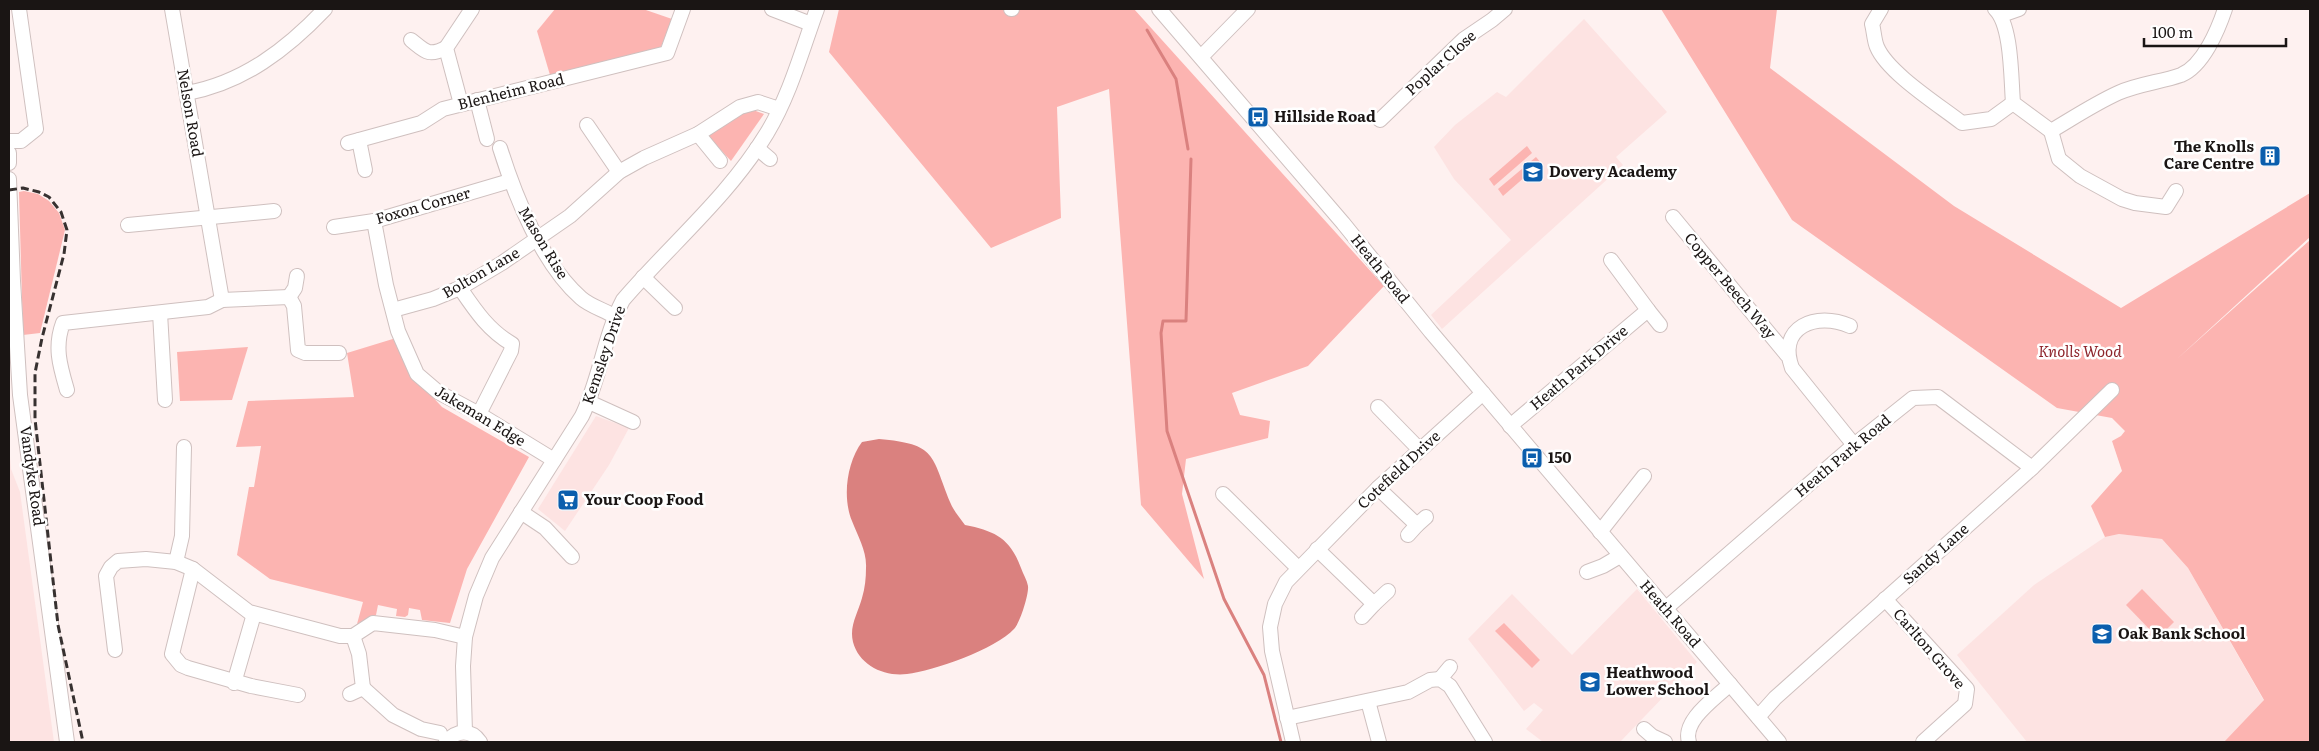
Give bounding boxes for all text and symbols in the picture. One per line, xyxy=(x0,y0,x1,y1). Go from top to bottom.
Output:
scale bar xyxy=(2144,15,2286,47)
text: 100 m xyxy=(2152,20,2193,43)
street label: Poplar Close xyxy=(1400,24,1481,100)
street label: Blenheim Road xyxy=(455,66,566,115)
street label: Nelson Road xyxy=(172,67,211,159)
place label: Hillside Road xyxy=(1274,104,1376,127)
bus stop icon: Hillside Road xyxy=(1246,105,1270,129)
place label: The Knolls Care Centre xyxy=(2164,134,2255,174)
building icon: The Knolls Care Centre xyxy=(2258,144,2282,168)
place label: Dovery Academy xyxy=(1549,159,1678,182)
school or university icon: Dovery Academy xyxy=(1521,160,1545,184)
street label: Foxon Corner xyxy=(372,180,473,229)
street label: Mason Rise xyxy=(513,201,575,283)
street label: Copper Beech Way xyxy=(1680,227,1783,344)
street label: Heath Road xyxy=(1346,228,1416,308)
street label: Bolton Lane xyxy=(437,240,523,303)
street label: Kemsley Drive xyxy=(575,302,630,407)
street label: Heath Park Drive xyxy=(1524,319,1632,415)
park label: Knolls Wood xyxy=(2038,339,2122,362)
street label: Jakeman Edge xyxy=(431,378,531,451)
street label: Heath Park Road xyxy=(1789,408,1895,502)
street label: Vandyke Road xyxy=(15,424,52,527)
street label: Cotefield Drive xyxy=(1351,424,1445,514)
place label: 150 xyxy=(1548,445,1572,468)
bus stop icon: 150 xyxy=(1520,446,1544,470)
place label: Your Coop Food xyxy=(584,487,704,510)
supermarket icon: Your Coop Food xyxy=(556,488,580,512)
street label: Sandy Lane xyxy=(1897,517,1973,589)
street label: Heath Road xyxy=(1635,574,1707,652)
street label: Carlton Grove xyxy=(1888,603,1972,694)
place label: Oak Bank School xyxy=(2118,621,2246,644)
school or university icon: Oak Bank School xyxy=(2090,622,2114,646)
place label: Heathwood Lower School xyxy=(1606,660,1710,700)
school or university icon: Heathwood Lower School xyxy=(1578,670,1602,694)

